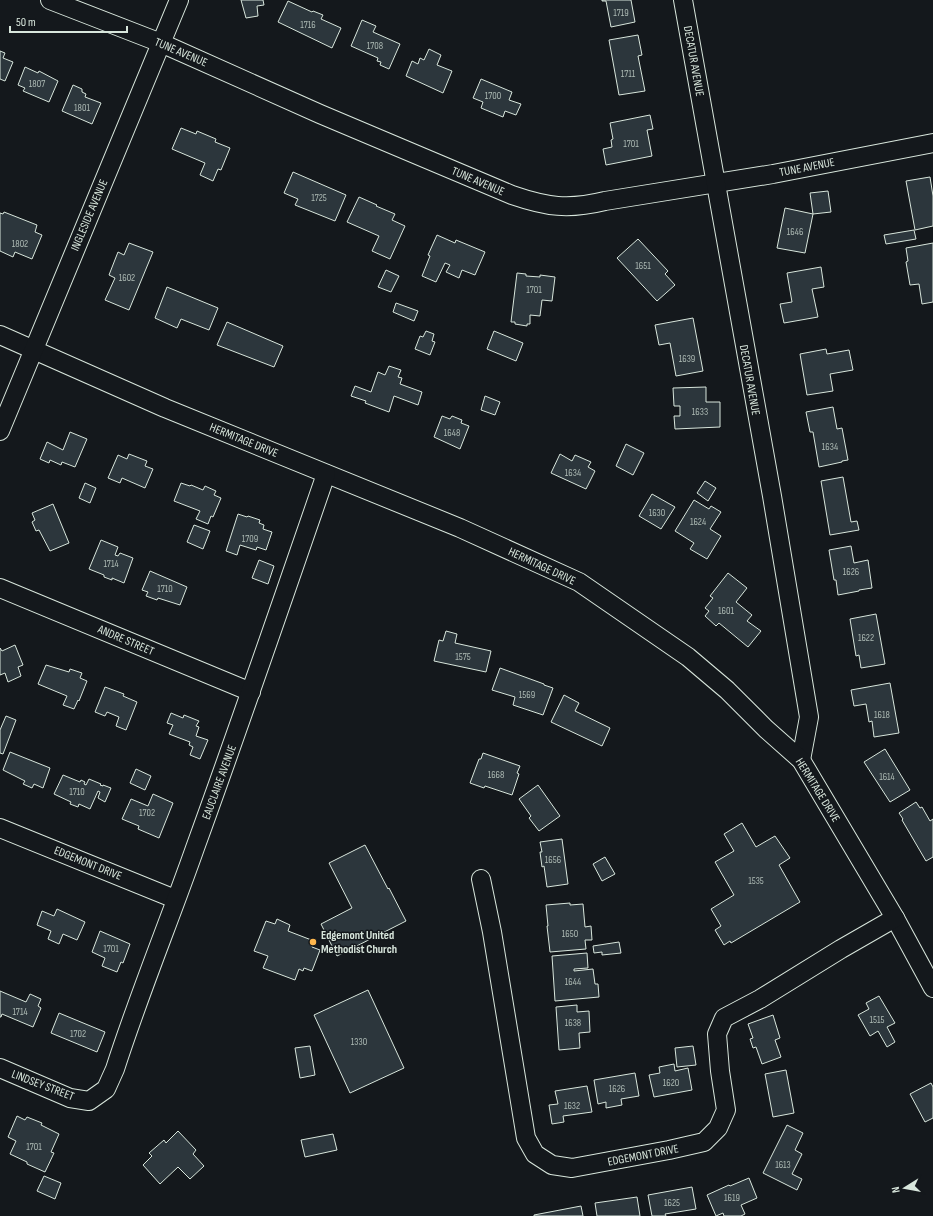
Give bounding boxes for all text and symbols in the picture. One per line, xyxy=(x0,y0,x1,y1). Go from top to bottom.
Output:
house number: 1719 xyxy=(613,7,629,19)
scale bar xyxy=(10,8,127,34)
text: 50 m xyxy=(16,15,36,30)
house number: 1716 xyxy=(300,19,316,31)
street label: DECATUR AVENUE xyxy=(680,25,707,98)
street label: TUNE AVENUE xyxy=(152,35,210,70)
house number: 1708 xyxy=(367,40,383,52)
house number: 1711 xyxy=(621,68,636,80)
house number: 1807 xyxy=(29,78,45,90)
house number: 1700 xyxy=(485,90,501,102)
house number: 1801 xyxy=(74,102,90,114)
house number: 1701 xyxy=(623,138,639,150)
street label: TUNE AVENUE xyxy=(778,155,836,180)
street label: TUNE AVENUE xyxy=(449,164,507,199)
street label: INGLESIDE AVENUE xyxy=(68,177,111,253)
house number: 1725 xyxy=(311,192,327,204)
house number: 1646 xyxy=(787,226,803,238)
house number: 1802 xyxy=(12,238,28,250)
house number: 1651 xyxy=(635,260,651,272)
house number: 1602 xyxy=(119,272,135,284)
house number: 1701 xyxy=(526,284,542,296)
street label: DECATUR AVENUE xyxy=(736,344,763,417)
house number: 1639 xyxy=(679,353,695,365)
house number: 1633 xyxy=(692,406,708,418)
street label: HERMITAGE DRIVE xyxy=(207,420,280,461)
house number: 1648 xyxy=(444,427,460,439)
house number: 1634 xyxy=(822,441,838,453)
house number: 1634 xyxy=(565,467,581,479)
house number: 1630 xyxy=(649,507,665,519)
house number: 1624 xyxy=(690,516,706,528)
house number: 1709 xyxy=(242,533,258,545)
street label: HERMITAGE DRIVE xyxy=(506,544,578,589)
house number: 1714 xyxy=(103,558,119,570)
house number: 1626 xyxy=(843,566,859,578)
house number: 1710 xyxy=(157,583,173,595)
house number: 1601 xyxy=(718,605,734,617)
street label: ANDRE STREET xyxy=(94,621,156,659)
house number: 1622 xyxy=(858,632,874,644)
house number: 1575 xyxy=(455,651,471,663)
house number: 1569 xyxy=(519,689,535,701)
house number: 1618 xyxy=(874,709,890,721)
street label: EAUCLAIRE AVENUE xyxy=(199,743,240,822)
street label: HERMITAGE DRIVE xyxy=(792,755,843,825)
house number: 1668 xyxy=(488,769,504,781)
house number: 1614 xyxy=(879,771,895,783)
house number: 1710 xyxy=(69,786,85,798)
house number: 1702 xyxy=(139,807,155,819)
street label: EDGEMONT DRIVE xyxy=(52,843,124,884)
house number: 1656 xyxy=(545,854,561,866)
house number: 1535 xyxy=(748,875,764,887)
place label: Edgemont United Methodist Church xyxy=(321,928,397,957)
house number: 1650 xyxy=(562,928,578,940)
marker: Edgemont United Methodist Church xyxy=(308,937,318,947)
house number: 1701 xyxy=(103,943,119,955)
house number: 1644 xyxy=(565,976,581,988)
house number: 1714 xyxy=(12,1006,28,1018)
house number: 1515 xyxy=(869,1014,885,1026)
house number: 1638 xyxy=(565,1017,581,1029)
house number: 1702 xyxy=(70,1028,86,1040)
house number: 1330 xyxy=(351,1036,367,1048)
street label: LINDSEY STREET xyxy=(9,1067,76,1104)
house number: 1620 xyxy=(663,1077,679,1089)
house number: 1626 xyxy=(609,1083,625,1095)
house number: 1632 xyxy=(564,1100,580,1112)
house number: 1701 xyxy=(26,1141,42,1153)
street label: EDGEMONT DRIVE xyxy=(606,1141,680,1170)
house number: 1613 xyxy=(775,1159,791,1171)
north arrow xyxy=(885,1168,925,1208)
text: N xyxy=(889,1186,903,1194)
house number: 1619 xyxy=(724,1192,740,1204)
house number: 1625 xyxy=(664,1197,680,1209)

